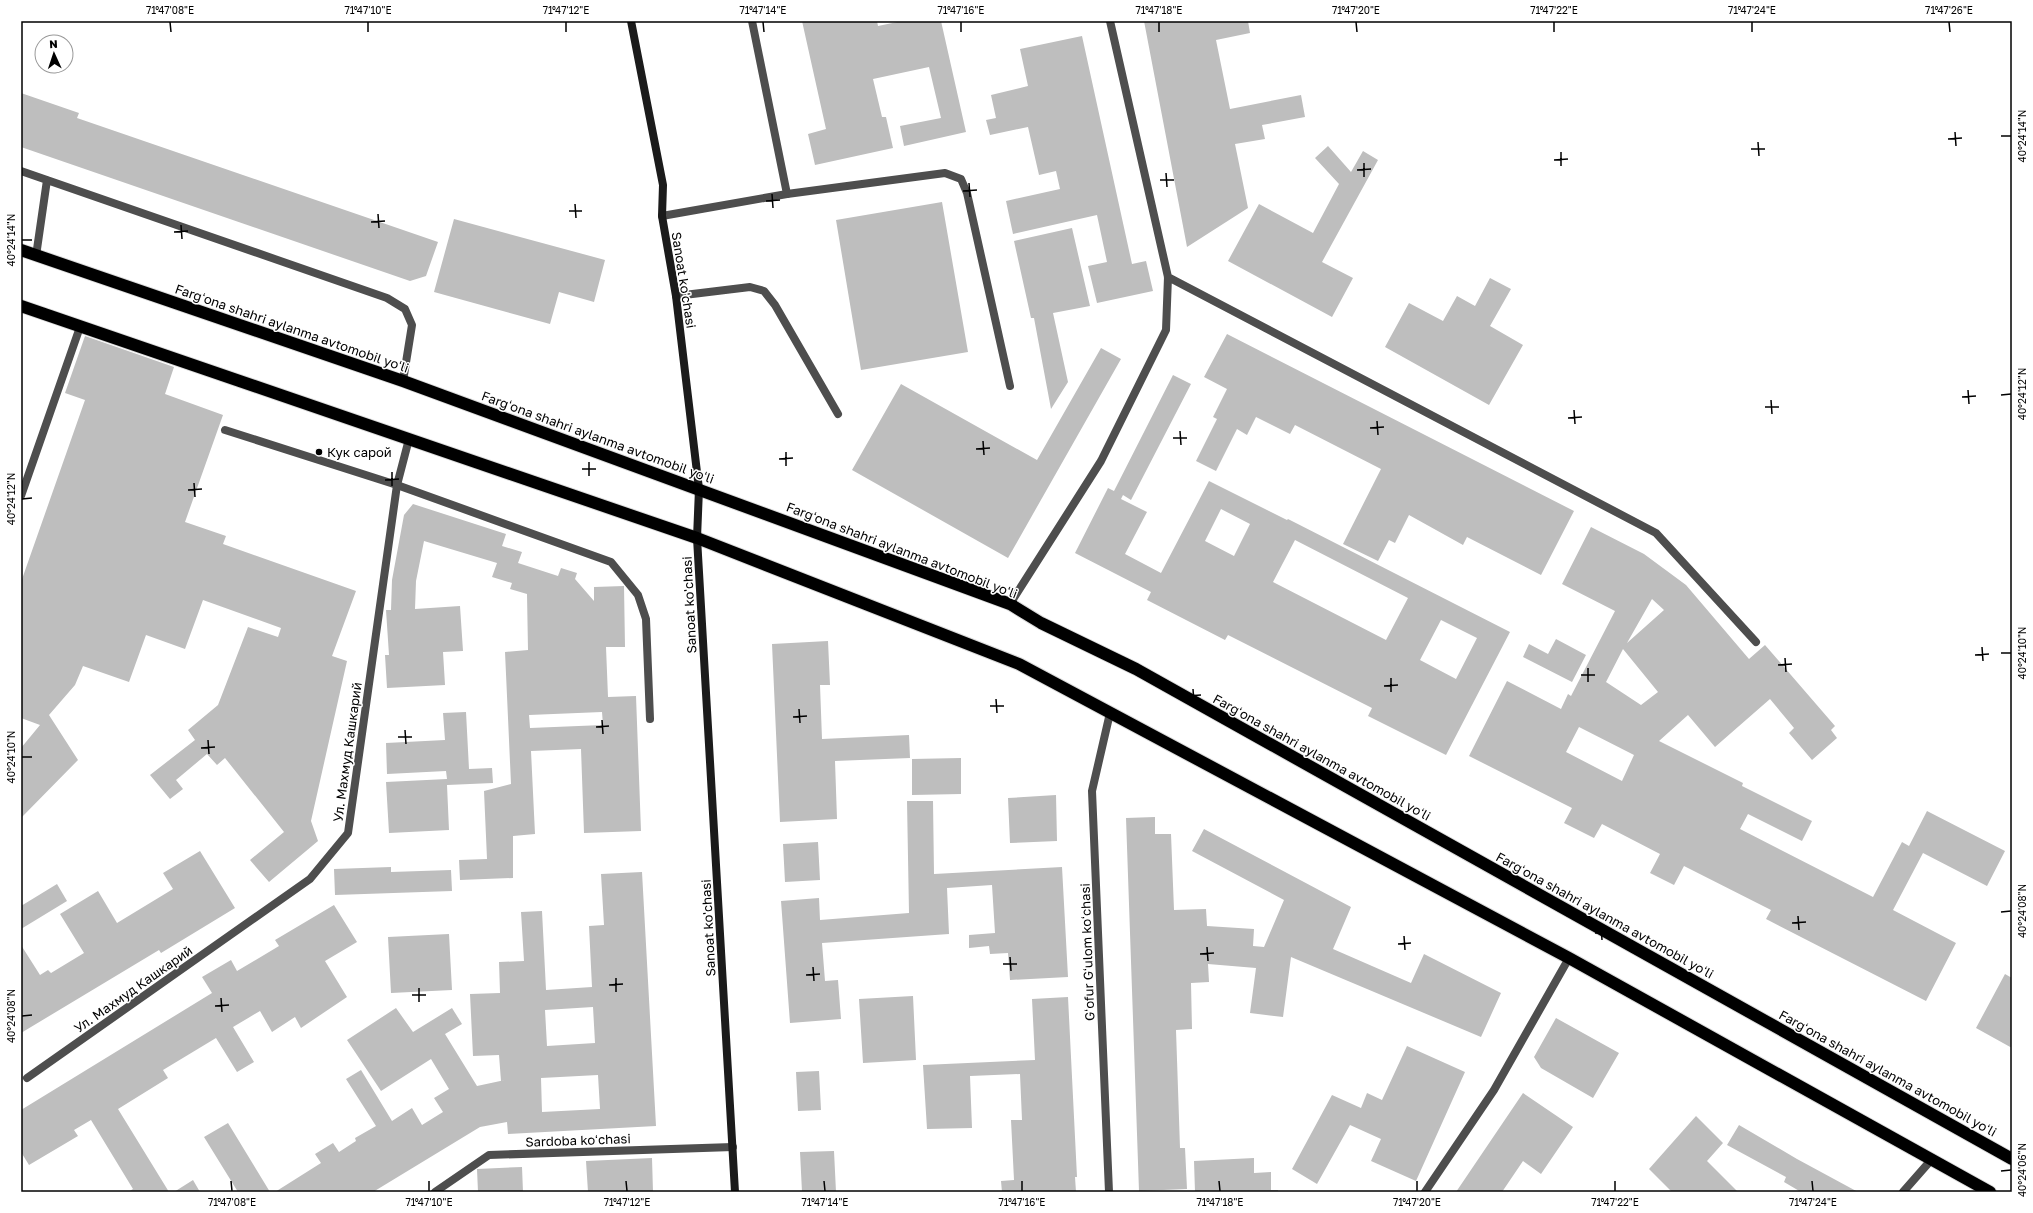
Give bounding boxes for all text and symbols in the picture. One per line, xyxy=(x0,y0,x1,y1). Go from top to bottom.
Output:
text: 71°47'08"E xyxy=(146,4,194,16)
text: 71°47'10"E xyxy=(345,4,392,16)
text: 71°47'12"E xyxy=(543,4,589,16)
text: 71°47'14"E xyxy=(740,4,786,16)
text: 71°47'16"E xyxy=(938,4,984,16)
text: 71°47'18"E xyxy=(1136,4,1182,16)
text: 71°47'20"E xyxy=(1332,4,1380,16)
text: 71°47'22"E xyxy=(1530,4,1578,16)
text: 71°47'24"E xyxy=(1728,4,1776,16)
text: 71°47'26"E xyxy=(1925,4,1973,16)
north arrow xyxy=(34,34,74,74)
text: N xyxy=(49,37,58,50)
text: 40°24'14"N xyxy=(2016,110,2028,162)
text: 40°24'14"N xyxy=(5,214,17,266)
street label: Sanoat ko'chasi xyxy=(668,231,700,329)
street label: Fargʻona shahri aylanma avtomobil yoʻli xyxy=(173,280,411,376)
text: 40°24'12"N xyxy=(2016,368,2028,420)
street label: Fargʻona shahri aylanma avtomobil yoʻli xyxy=(480,387,716,487)
place label: Кук сарой xyxy=(327,444,392,460)
marker: Кук сарой xyxy=(314,447,324,457)
text: 40°24'12"N xyxy=(5,473,17,525)
street label: Fargʻona shahri aylanma avtomobil yoʻli xyxy=(784,498,1020,602)
street label: Sanoat ko'chasi xyxy=(678,556,700,654)
text: 40°24'10"N xyxy=(2016,627,2028,679)
street label: Ул. Махмуд Кашкарий xyxy=(329,681,365,823)
street label: Fargʻona shahri aylanma avtomobil yoʻli xyxy=(1210,690,1434,824)
text: 40°24'10"N xyxy=(5,731,17,783)
street label: Fargʻona shahri aylanma avtomobil yoʻli xyxy=(1493,848,1717,982)
street label: Sanoat ko'chasi xyxy=(697,879,719,977)
street label: Gʻofur Gʻulom koʻchasi xyxy=(1077,883,1097,1021)
text: 40°24'08"N xyxy=(2016,884,2028,938)
street label: Ул. Махмуд Кашкарий xyxy=(71,942,195,1036)
text: 40°24'08"N xyxy=(5,989,17,1043)
street label: Fargʻona shahri aylanma avtomobil yoʻli xyxy=(1776,1006,2000,1140)
street label: Sardoba koʻchasi xyxy=(525,1130,631,1150)
text: 40°24'06"N xyxy=(2016,1143,2028,1197)
text: 71°47'08"E xyxy=(208,1196,256,1208)
text: 71°47'10"E xyxy=(406,1196,453,1208)
text: 71°47'12"E xyxy=(604,1196,650,1208)
text: 71°47'14"E xyxy=(802,1196,848,1208)
text: 71°47'16"E xyxy=(999,1196,1045,1208)
text: 71°47'18"E xyxy=(1197,1196,1243,1208)
text: 71°47'20"E xyxy=(1393,1196,1441,1208)
text: 71°47'22"E xyxy=(1591,1196,1639,1208)
text: 71°47'24"E xyxy=(1789,1196,1837,1208)

